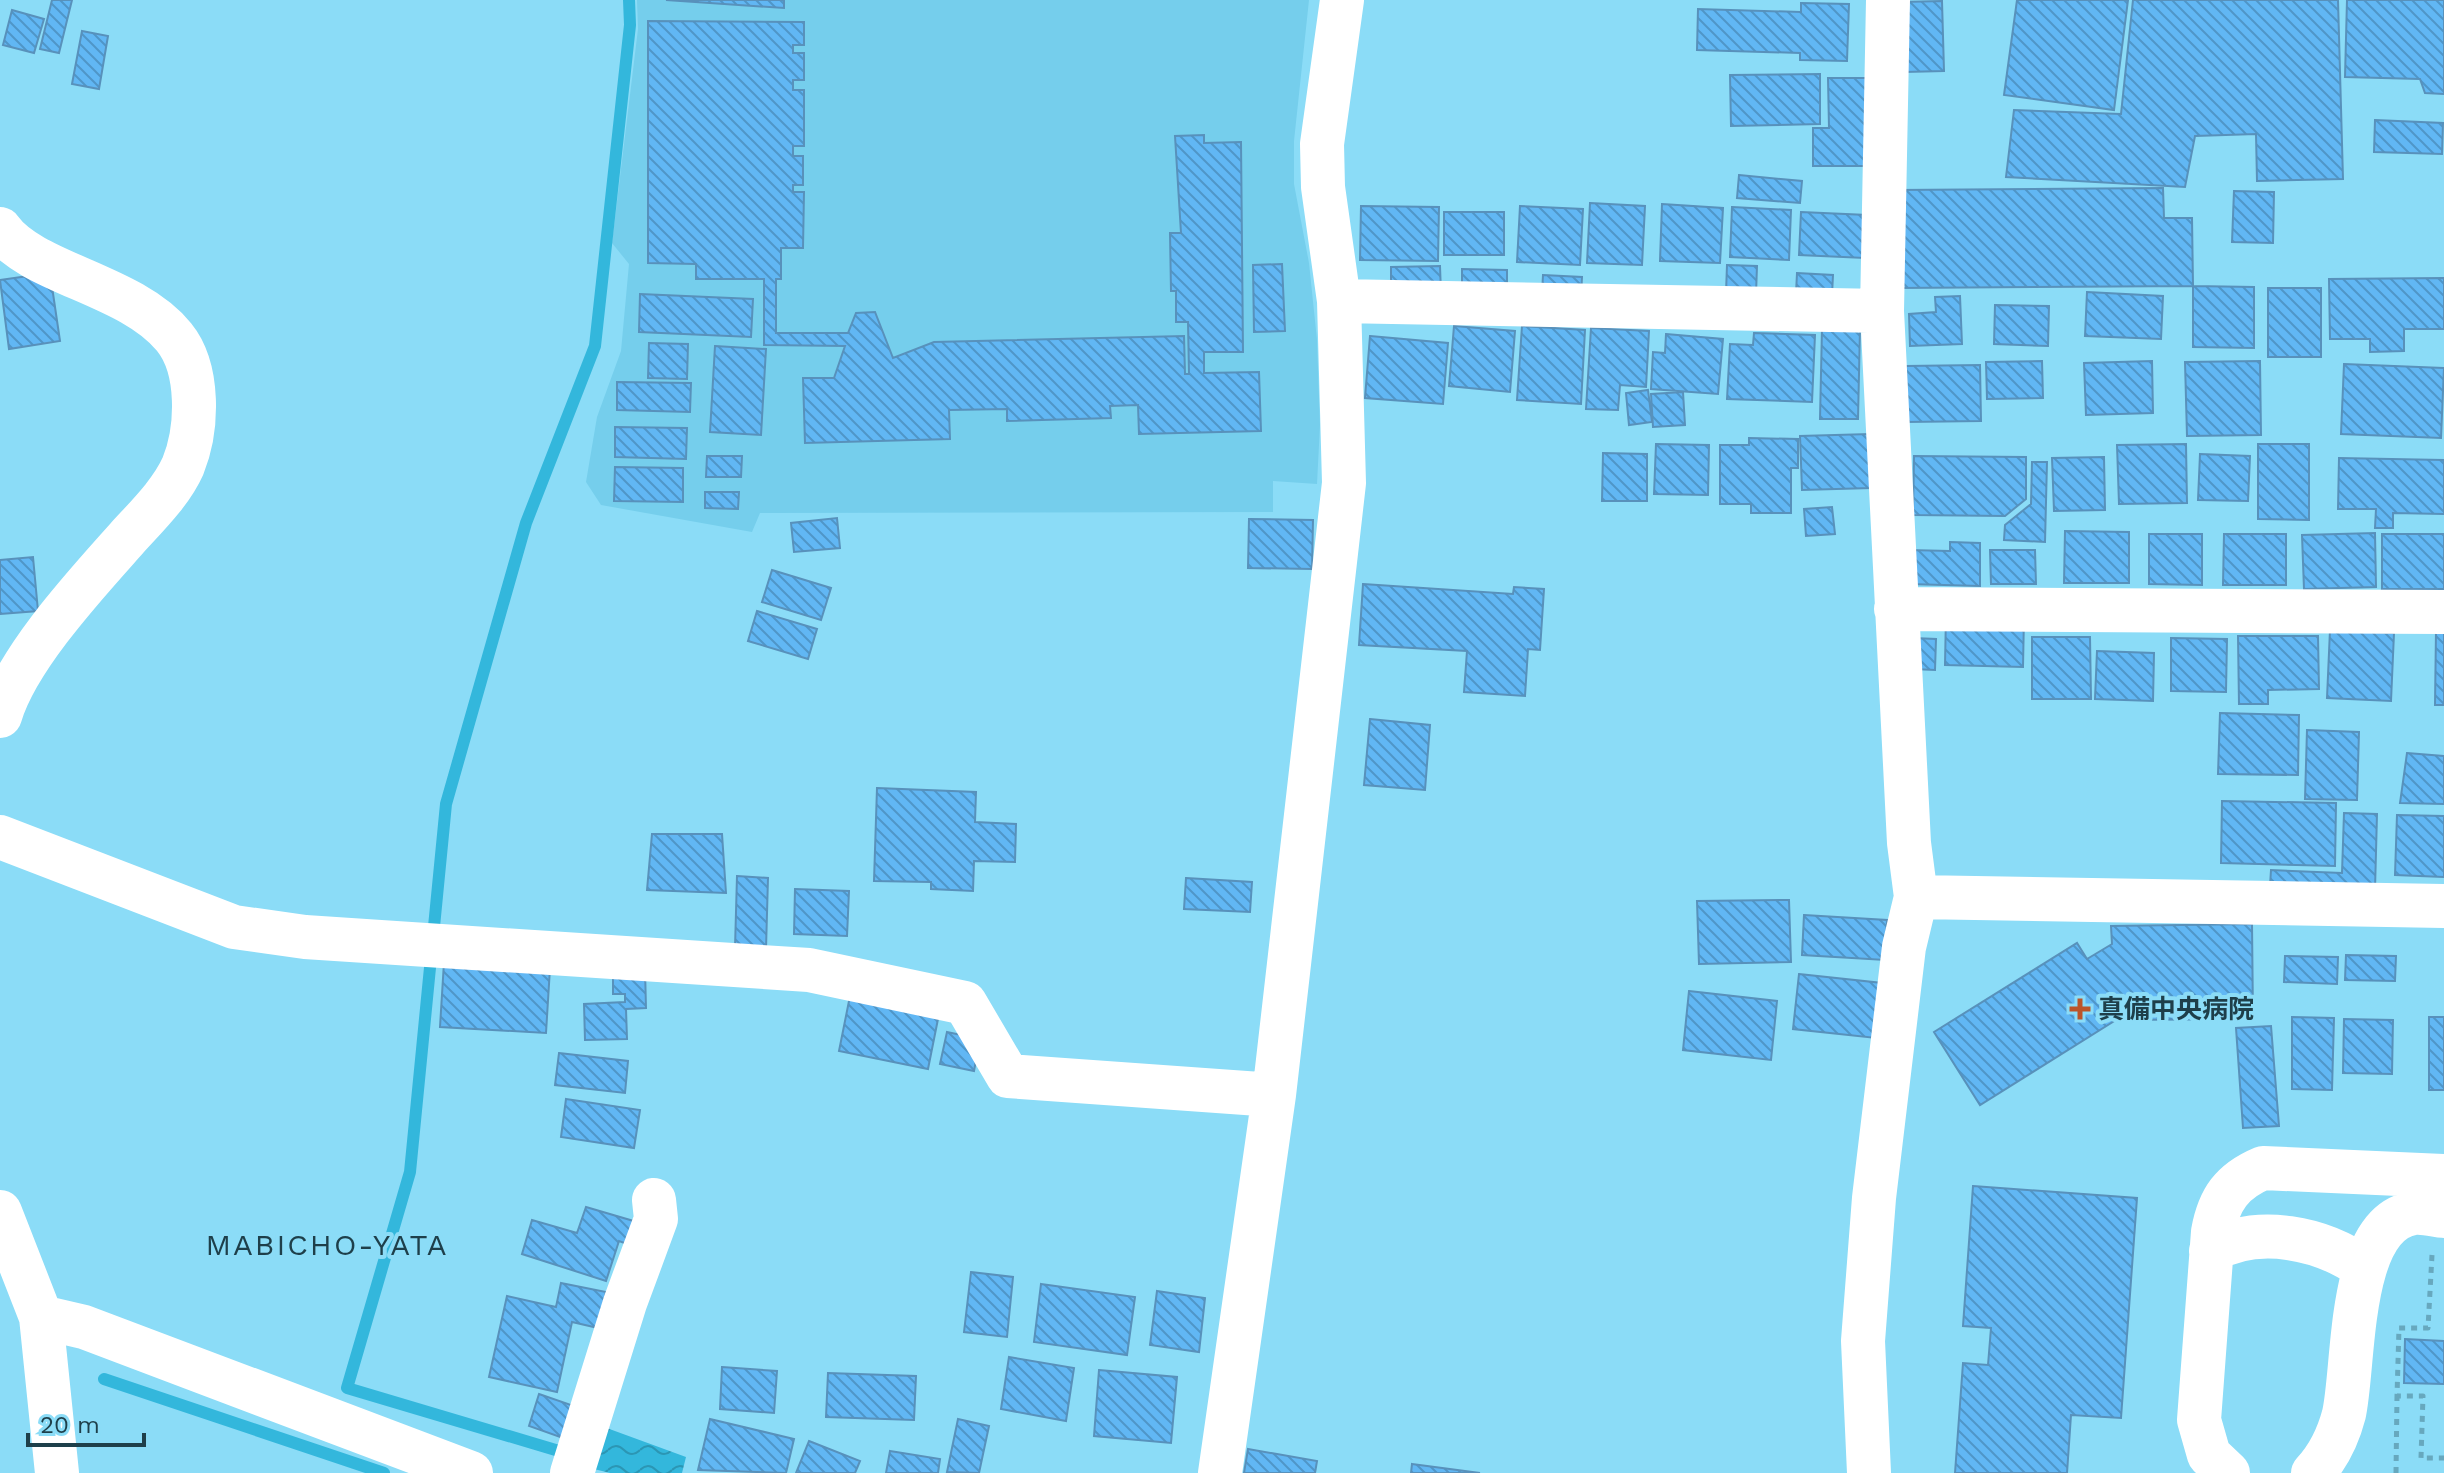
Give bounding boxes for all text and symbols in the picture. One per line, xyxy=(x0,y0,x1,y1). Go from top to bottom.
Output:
place label: 真備中央病院 xyxy=(2098,994,2254,1024)
marker: 真備中央病院 xyxy=(2069,998,2091,1020)
district label: MABICHO-YATA xyxy=(205,1227,449,1262)
scale bar xyxy=(28,1397,144,1447)
text: 20 m xyxy=(40,1411,100,1439)

